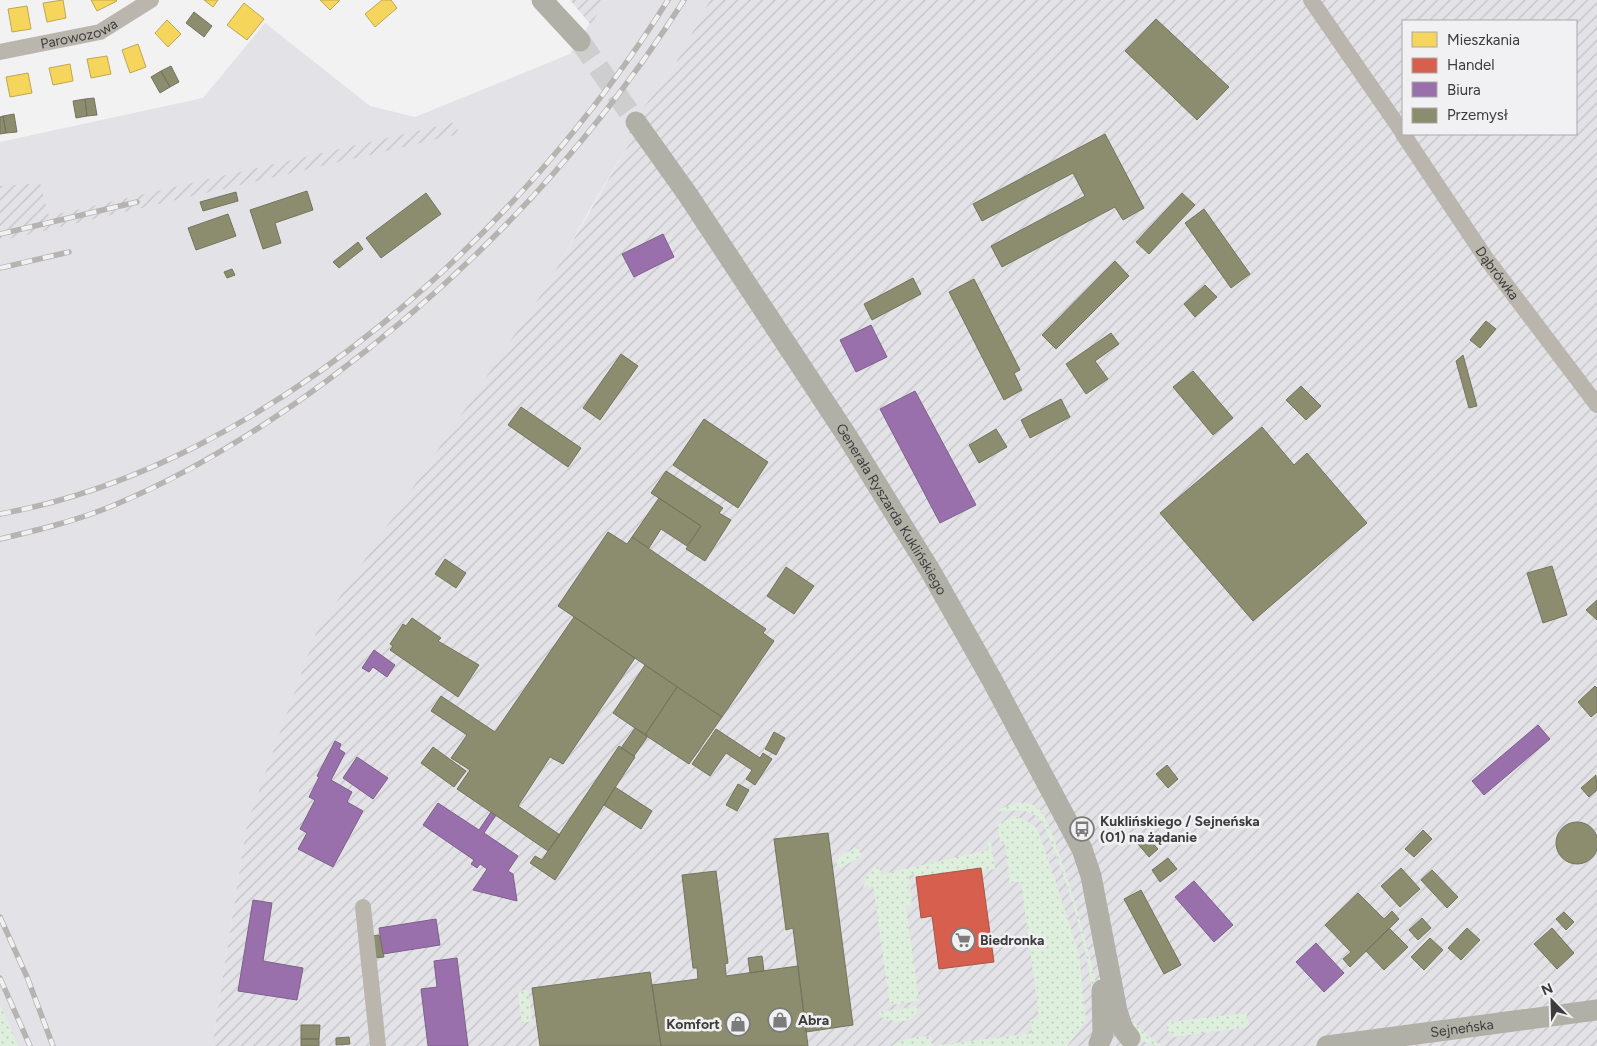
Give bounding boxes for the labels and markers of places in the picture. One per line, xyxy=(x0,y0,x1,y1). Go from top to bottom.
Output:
place label: Kuklińskiego / Sejneńska (01) na żądanie xyxy=(1100,813,1260,846)
bus stop icon: Kuklińskiego / Sejneńska (01) na żądanie xyxy=(1069,816,1095,842)
supermarket icon: Biedronka xyxy=(950,927,976,953)
place label: Biedronka xyxy=(980,932,1044,949)
shop icon: Abra xyxy=(767,1007,793,1033)
shop icon: Komfort xyxy=(725,1011,751,1037)
place label: Abra xyxy=(798,1012,829,1029)
place label: Komfort xyxy=(666,1016,720,1033)

